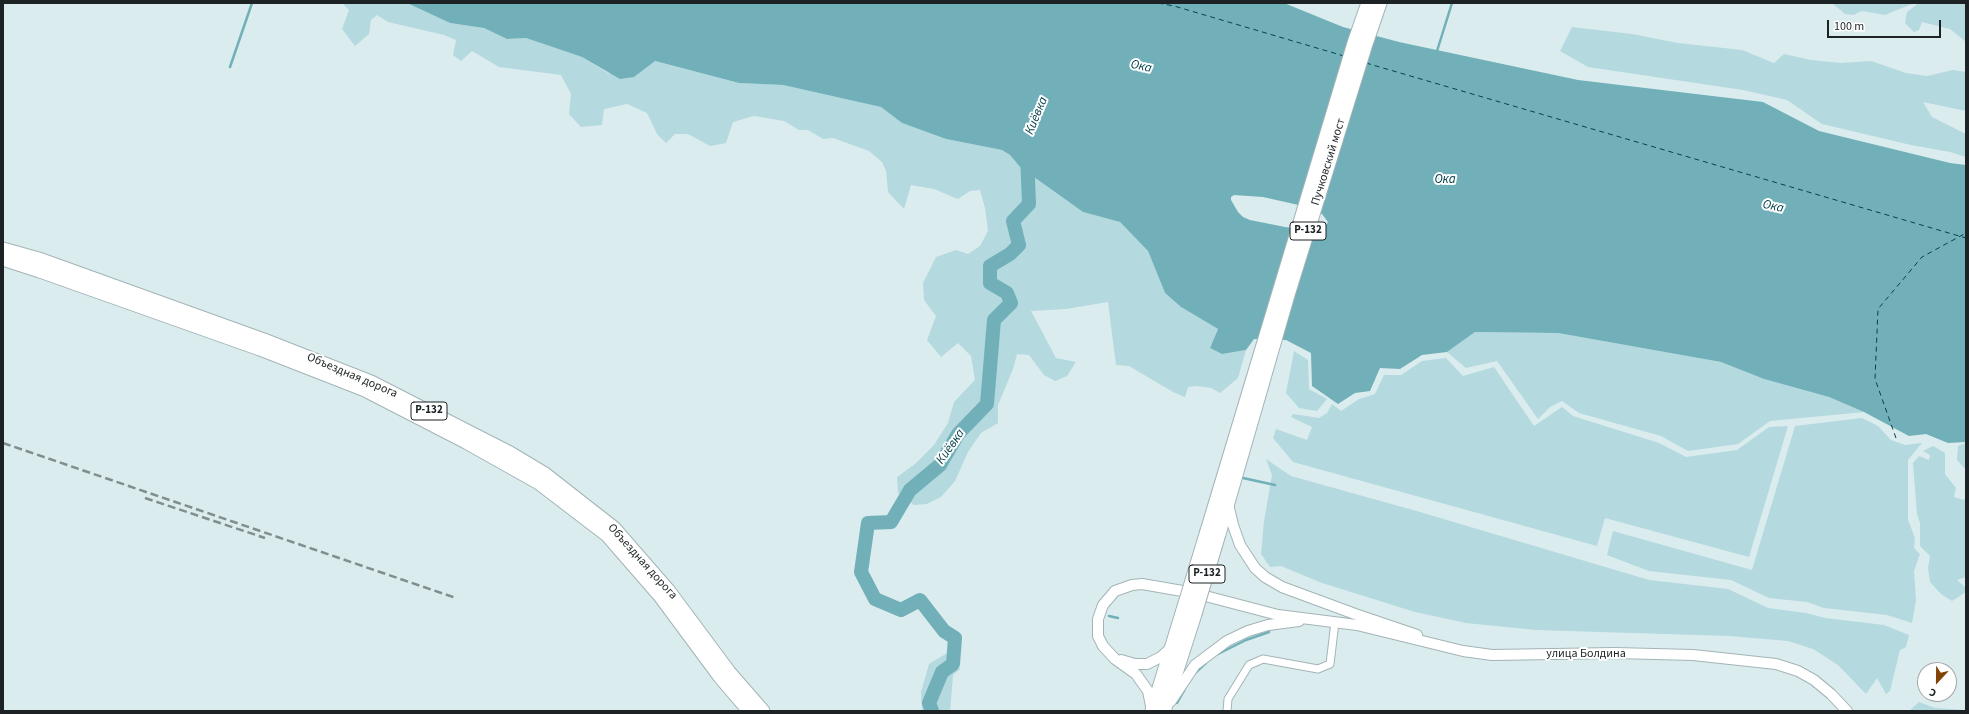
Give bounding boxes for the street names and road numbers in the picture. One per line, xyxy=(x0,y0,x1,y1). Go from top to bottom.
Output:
street label: Пучковский мост xyxy=(1309,117,1349,207)
road number: Р-132 xyxy=(1290,222,1326,240)
street label: Объездная дорога xyxy=(305,350,399,402)
road number: Р-132 xyxy=(411,402,447,420)
street label: Объездная дорога xyxy=(604,521,680,603)
road number: Р-132 xyxy=(1189,565,1225,583)
street label: улица Болдина xyxy=(1546,647,1626,661)

